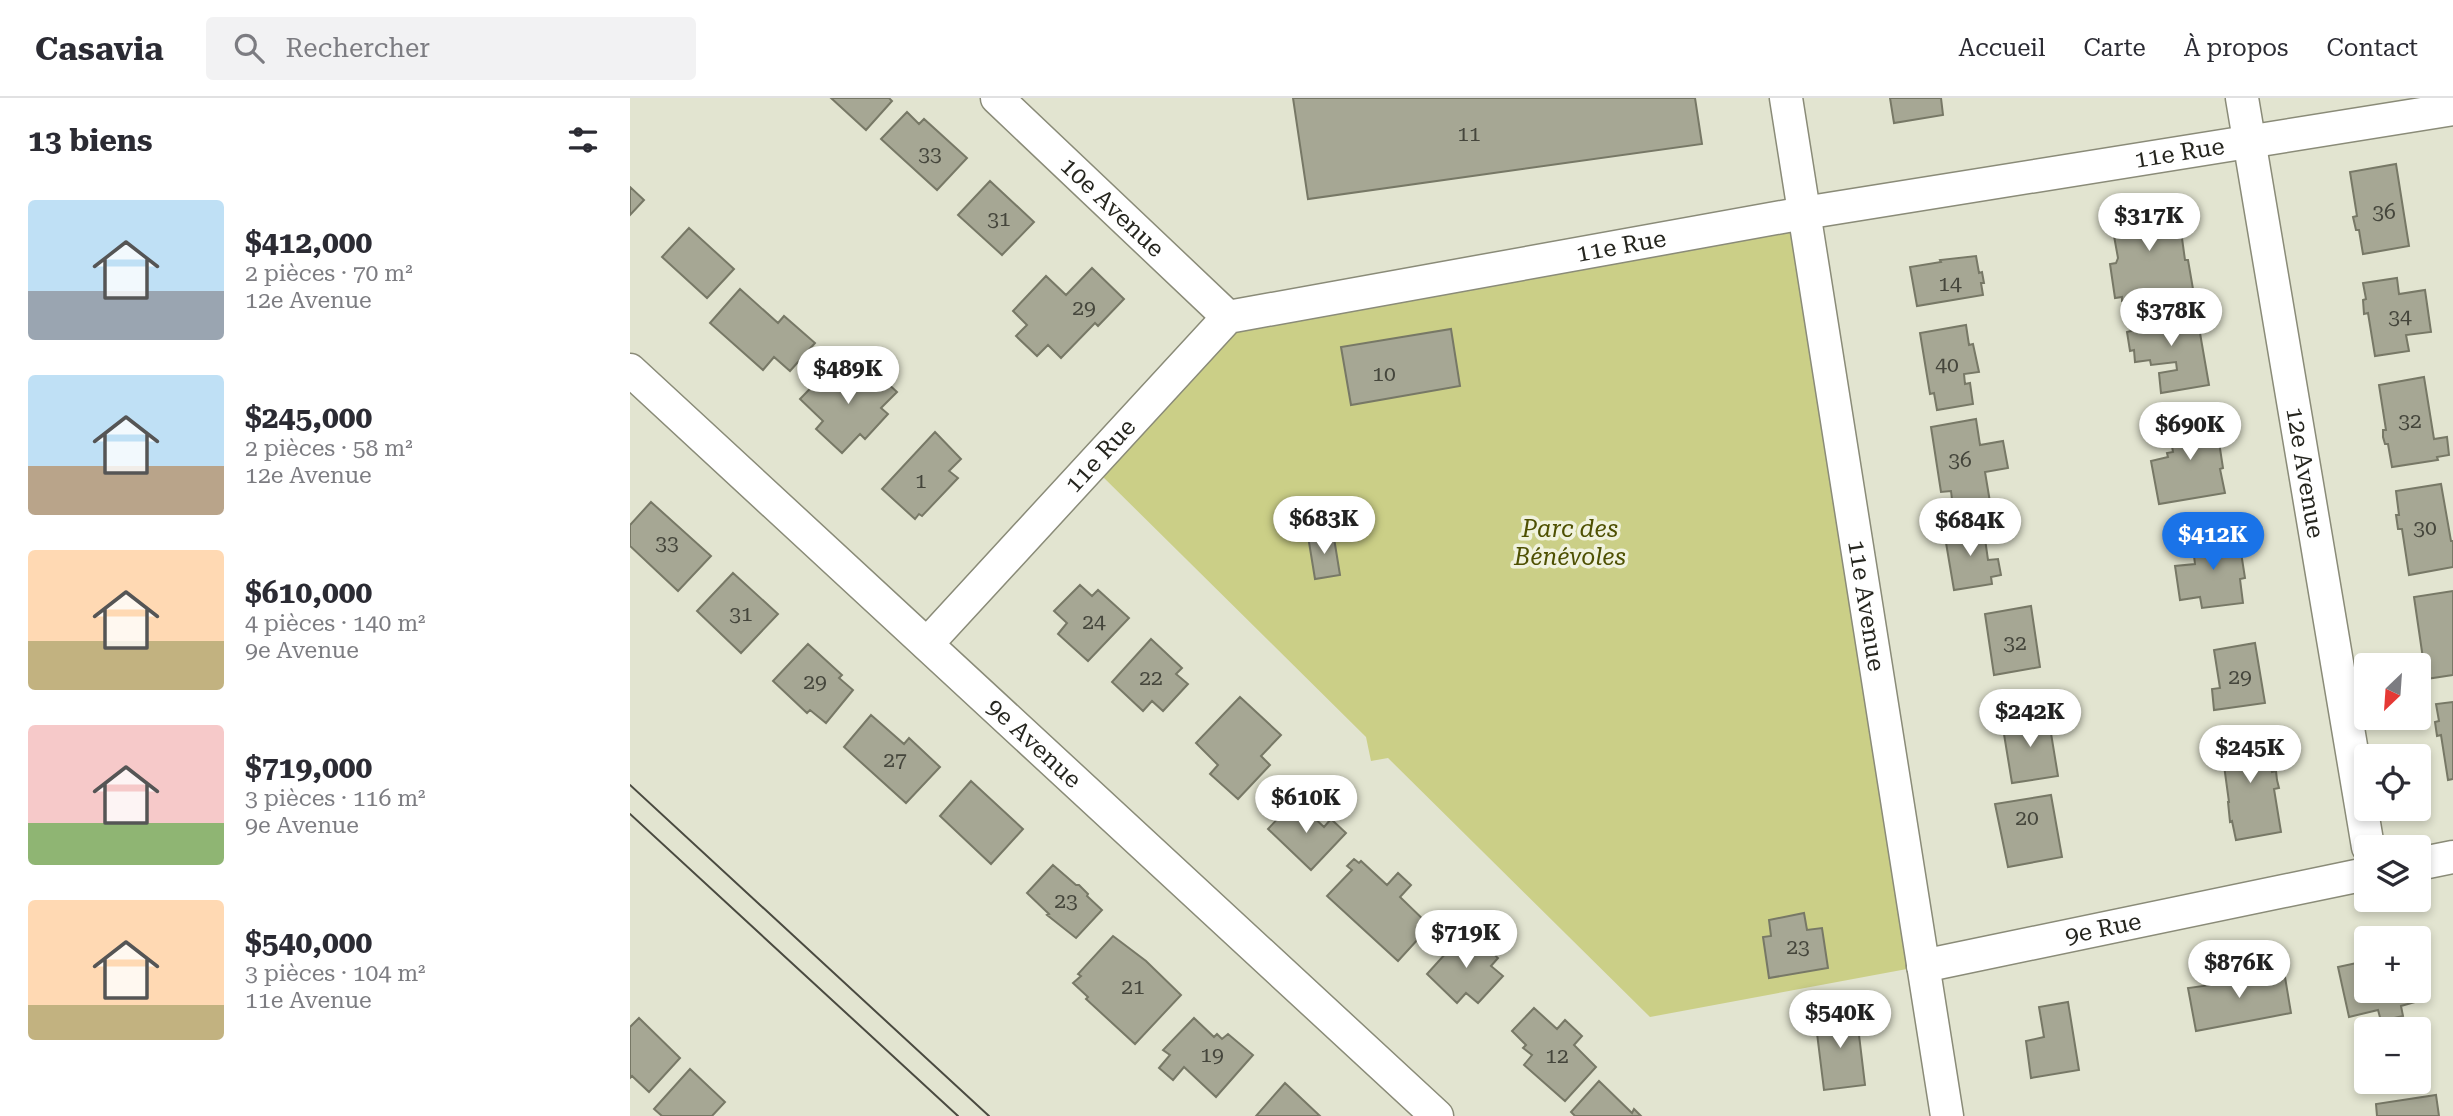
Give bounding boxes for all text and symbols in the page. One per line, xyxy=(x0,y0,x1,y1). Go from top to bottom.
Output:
search box xyxy=(206,17,696,80)
text: Casavia xyxy=(35,29,164,68)
icon: search xyxy=(230,29,268,67)
text: Rechercher xyxy=(286,33,430,63)
text: Accueil xyxy=(1959,34,2045,62)
text: Carte xyxy=(2083,34,2146,62)
text: À propos xyxy=(2184,34,2288,62)
text: Contact xyxy=(2326,34,2418,62)
icon: filters xyxy=(564,121,602,159)
house number: 11 xyxy=(1457,122,1481,146)
text: 13 biens xyxy=(28,123,152,158)
street label: 11e Rue xyxy=(2133,132,2226,174)
house number: 33 xyxy=(918,142,942,166)
street label: 10e Avenue xyxy=(1055,152,1170,263)
pin: $317K xyxy=(2100,194,2198,253)
house number: 36 xyxy=(2372,200,2396,224)
text: $317K xyxy=(2114,202,2184,229)
house number: 31 xyxy=(987,207,1011,231)
street label: 11e Rue xyxy=(1574,224,1668,268)
text: $412,000 xyxy=(245,225,372,260)
icon: home xyxy=(84,228,168,312)
text: 2 pièces · 70 m² xyxy=(245,260,413,287)
house number: 14 xyxy=(1938,272,1962,296)
text: 12e Avenue xyxy=(245,287,372,314)
pin: $378K xyxy=(2122,288,2220,348)
house number: 29 xyxy=(1072,296,1096,320)
text: $378K xyxy=(2136,297,2206,324)
house number: 34 xyxy=(2388,305,2412,329)
pin: $489K xyxy=(799,346,897,406)
house number: 40 xyxy=(1935,353,1959,377)
text: $489K xyxy=(813,355,883,382)
house number: 10 xyxy=(1372,362,1396,386)
text: $245,000 xyxy=(245,400,372,435)
pin: $690K xyxy=(2141,402,2239,462)
icon: home xyxy=(84,403,168,487)
street label: 12e Avenue xyxy=(2280,405,2330,540)
house number: 32 xyxy=(2398,409,2422,433)
text: $690K xyxy=(2155,411,2225,438)
street label: 11e Rue xyxy=(1059,413,1141,498)
text: 2 pièces · 58 m² xyxy=(245,435,413,462)
house number: 36 xyxy=(1948,448,1972,472)
text: 12e Avenue xyxy=(245,462,372,489)
house number: 1 xyxy=(915,469,927,493)
pin: $683K xyxy=(1275,496,1373,556)
pin: $684K xyxy=(1921,498,2019,558)
text: $683K xyxy=(1289,505,1359,532)
text: $684K xyxy=(1935,507,2005,534)
pin: $412K xyxy=(2164,512,2262,572)
park label: Parc des Bénévoles xyxy=(1513,515,1626,571)
house number: 30 xyxy=(2413,516,2437,540)
text: $412K xyxy=(2178,521,2248,548)
house number: 33 xyxy=(655,531,679,555)
street label: 11e Avenue xyxy=(1842,538,1890,673)
text: $610,000 xyxy=(245,575,372,610)
icon: home xyxy=(84,578,168,662)
house number: 31 xyxy=(729,602,753,626)
text: 4 pièces · 140 m² xyxy=(245,610,426,637)
house number: 24 xyxy=(1082,610,1106,634)
house number: 32 xyxy=(2003,631,2027,655)
text: 9e Avenue xyxy=(245,637,359,664)
north arrow xyxy=(2354,653,2431,730)
map controls xyxy=(2354,653,2431,1094)
house number: 29 xyxy=(2228,665,2252,689)
house number: 22 xyxy=(1139,666,1163,690)
house number: 29 xyxy=(803,670,827,694)
pin: $242K xyxy=(1981,690,2079,749)
street label: 9e Avenue xyxy=(981,693,1087,794)
text: $242K xyxy=(1995,698,2065,725)
pin: $245K xyxy=(2201,726,2299,785)
text: $245K xyxy=(2215,734,2285,761)
button: locate xyxy=(2354,744,2431,821)
house number: 27 xyxy=(883,748,907,772)
text: $719,000 xyxy=(245,750,372,785)
icon: home xyxy=(84,753,168,837)
pin: $610K xyxy=(1257,776,1355,835)
text: $610K xyxy=(1271,784,1341,811)
text: 3 pièces · 116 m² xyxy=(245,785,426,812)
house number: 20 xyxy=(2015,806,2039,830)
text: 9e Avenue xyxy=(245,812,359,839)
button: layers xyxy=(2354,835,2431,912)
house number: 23 xyxy=(1054,889,1078,913)
street label: 9e Rue xyxy=(2063,907,2144,950)
pin: $719K xyxy=(1417,910,1515,970)
text: $719K xyxy=(1431,919,1501,946)
text: $540,000 xyxy=(245,925,372,960)
button: + xyxy=(2354,926,2431,1003)
icon: home xyxy=(84,928,168,1012)
house number: 23 xyxy=(1786,935,1810,959)
pin: $876K xyxy=(2190,940,2288,1000)
text: $876K xyxy=(2204,949,2274,976)
text: 3 pièces · 104 m² xyxy=(245,960,426,987)
house number: 21 xyxy=(1121,975,1145,999)
text: 11e Avenue xyxy=(245,987,372,1014)
pin: $540K xyxy=(1791,990,1889,1050)
text: $540K xyxy=(1805,999,1875,1026)
button: − xyxy=(2354,1017,2431,1094)
house number: 19 xyxy=(1200,1043,1224,1067)
house number: 12 xyxy=(1545,1044,1569,1068)

